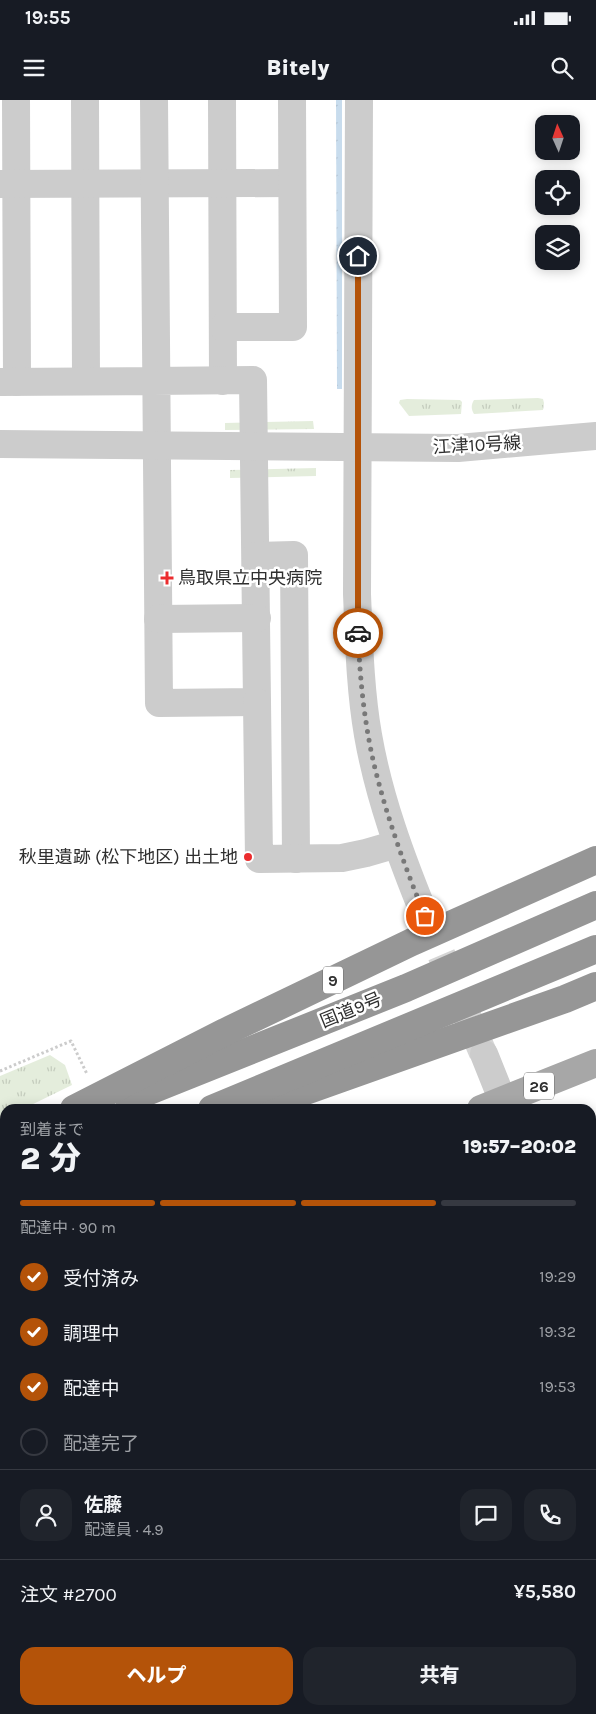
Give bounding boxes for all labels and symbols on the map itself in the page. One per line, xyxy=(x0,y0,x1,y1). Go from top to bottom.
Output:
north arrow xyxy=(535,115,580,160)
pin xyxy=(337,235,379,277)
street label: 江津10号線 xyxy=(432,432,522,458)
place label: 鳥取県立中央病院 xyxy=(178,567,322,589)
marker: 鳥取県立中央病院 xyxy=(160,571,174,585)
courier xyxy=(333,608,383,658)
place label: 秋里遺跡 (松下地区) 出土地 xyxy=(19,846,238,868)
marker: 秋里遺跡 (松下地区) 出土地 xyxy=(242,851,254,863)
pin xyxy=(404,895,446,937)
road number: 9 xyxy=(323,966,343,994)
street label: 国道9号 xyxy=(317,988,385,1032)
road number: 26 xyxy=(524,1072,554,1099)

